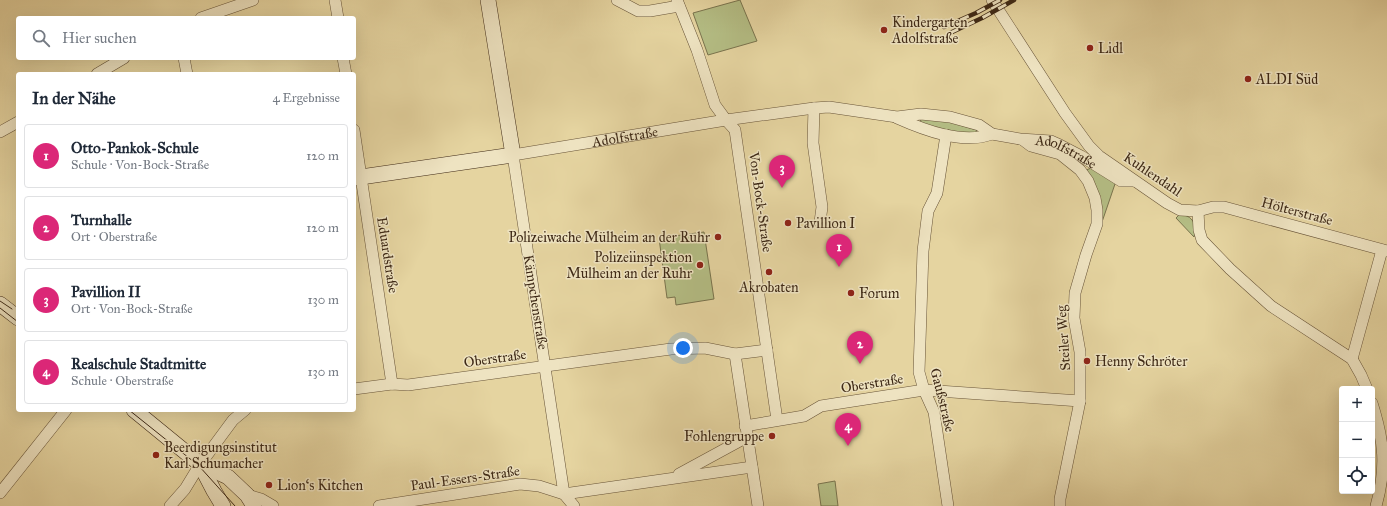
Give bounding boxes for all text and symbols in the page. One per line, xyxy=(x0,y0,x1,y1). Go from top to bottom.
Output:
place label: Kindergarten Adolfstraße xyxy=(891,14,968,47)
search box xyxy=(16,16,356,60)
marker: Kindergarten Adolfstraße xyxy=(879,25,889,35)
icon: search xyxy=(30,27,52,49)
text: Hier suchen xyxy=(62,29,137,47)
place label: Lidl xyxy=(1098,40,1123,57)
marker: Lidl xyxy=(1085,43,1095,53)
place label: ALDI Süd xyxy=(1255,71,1318,88)
marker: ALDI Süd xyxy=(1243,74,1253,84)
text: In der Nähe xyxy=(32,88,116,109)
text: 4 Ergebnisse xyxy=(273,90,340,106)
street label: Adolfstraße xyxy=(590,123,659,151)
street label: Adolfstraße xyxy=(1034,132,1100,173)
text: Otto-Pankok-Schule xyxy=(71,139,199,157)
text: 1 xyxy=(43,148,49,164)
text: 120 m xyxy=(306,148,339,164)
street label: Kuhlendahl xyxy=(1120,149,1185,200)
street label: Von-Bock-Straße xyxy=(745,150,776,253)
pin: 3 xyxy=(769,155,795,188)
text: Schule · Von-Bock-Straße xyxy=(71,157,209,173)
street label: Hölterstraße xyxy=(1259,194,1335,229)
text: Turnhalle xyxy=(71,211,132,229)
place label: Pavillion I xyxy=(796,215,855,232)
street label: Eduardstraße xyxy=(373,216,402,295)
marker: Pavillion I xyxy=(783,218,793,228)
text: 2 xyxy=(43,220,49,236)
text: 120 m xyxy=(306,220,339,236)
text: Ort · Oberstraße xyxy=(71,229,157,245)
place label: Polizeiwache Mülheim an der Ruhr xyxy=(508,229,711,246)
marker: Polizeiwache Mülheim an der Ruhr xyxy=(713,232,723,242)
pin: 1 xyxy=(826,234,852,267)
place label: Polizeiinspektion Mülheim an der Ruhr xyxy=(566,249,693,282)
street label: Kämpchenstraße xyxy=(520,253,551,351)
marker: Polizeiinspektion Mülheim an der Ruhr xyxy=(695,260,705,270)
marker: Akrobaten xyxy=(764,267,774,277)
place label: Akrobaten xyxy=(738,279,799,296)
text: Pavillion II xyxy=(71,283,141,301)
place label: Forum xyxy=(859,285,900,302)
marker: Forum xyxy=(846,288,856,298)
text: 3 xyxy=(43,292,49,308)
text: 130 m xyxy=(307,292,339,308)
text: Ort · Von-Bock-Straße xyxy=(71,301,193,317)
street label: Steiler Weg xyxy=(1053,304,1074,371)
pin: 2 xyxy=(847,331,873,364)
your location xyxy=(673,338,693,358)
street label: Oberstraße xyxy=(463,346,528,371)
place label: Henny Schröter xyxy=(1095,353,1188,370)
text: Realschule Stadtmitte xyxy=(71,355,206,373)
marker: Henny Schröter xyxy=(1082,356,1092,366)
text: 4 xyxy=(42,364,50,380)
text: 130 m xyxy=(307,364,339,380)
street label: Gaußstraße xyxy=(926,366,959,434)
street label: Oberstraße xyxy=(840,370,905,397)
text: Schule · Oberstraße xyxy=(71,373,174,389)
map controls xyxy=(1339,386,1375,494)
button: + xyxy=(1339,386,1375,422)
pin: 4 xyxy=(835,413,861,446)
button: − xyxy=(1339,422,1375,458)
place label: Fohlengruppe xyxy=(684,428,764,445)
marker: Fohlengruppe xyxy=(767,431,777,441)
place label: Beerdigungsinstitut Karl Schumacher xyxy=(164,439,277,472)
marker: Beerdigungsinstitut Karl Schumacher xyxy=(151,450,161,460)
button: locate xyxy=(1339,458,1375,494)
street label: Paul-Essers-Straße xyxy=(409,462,521,495)
place label: Lion‘s Kitchen xyxy=(277,477,364,494)
marker: Lion‘s Kitchen xyxy=(264,480,274,490)

